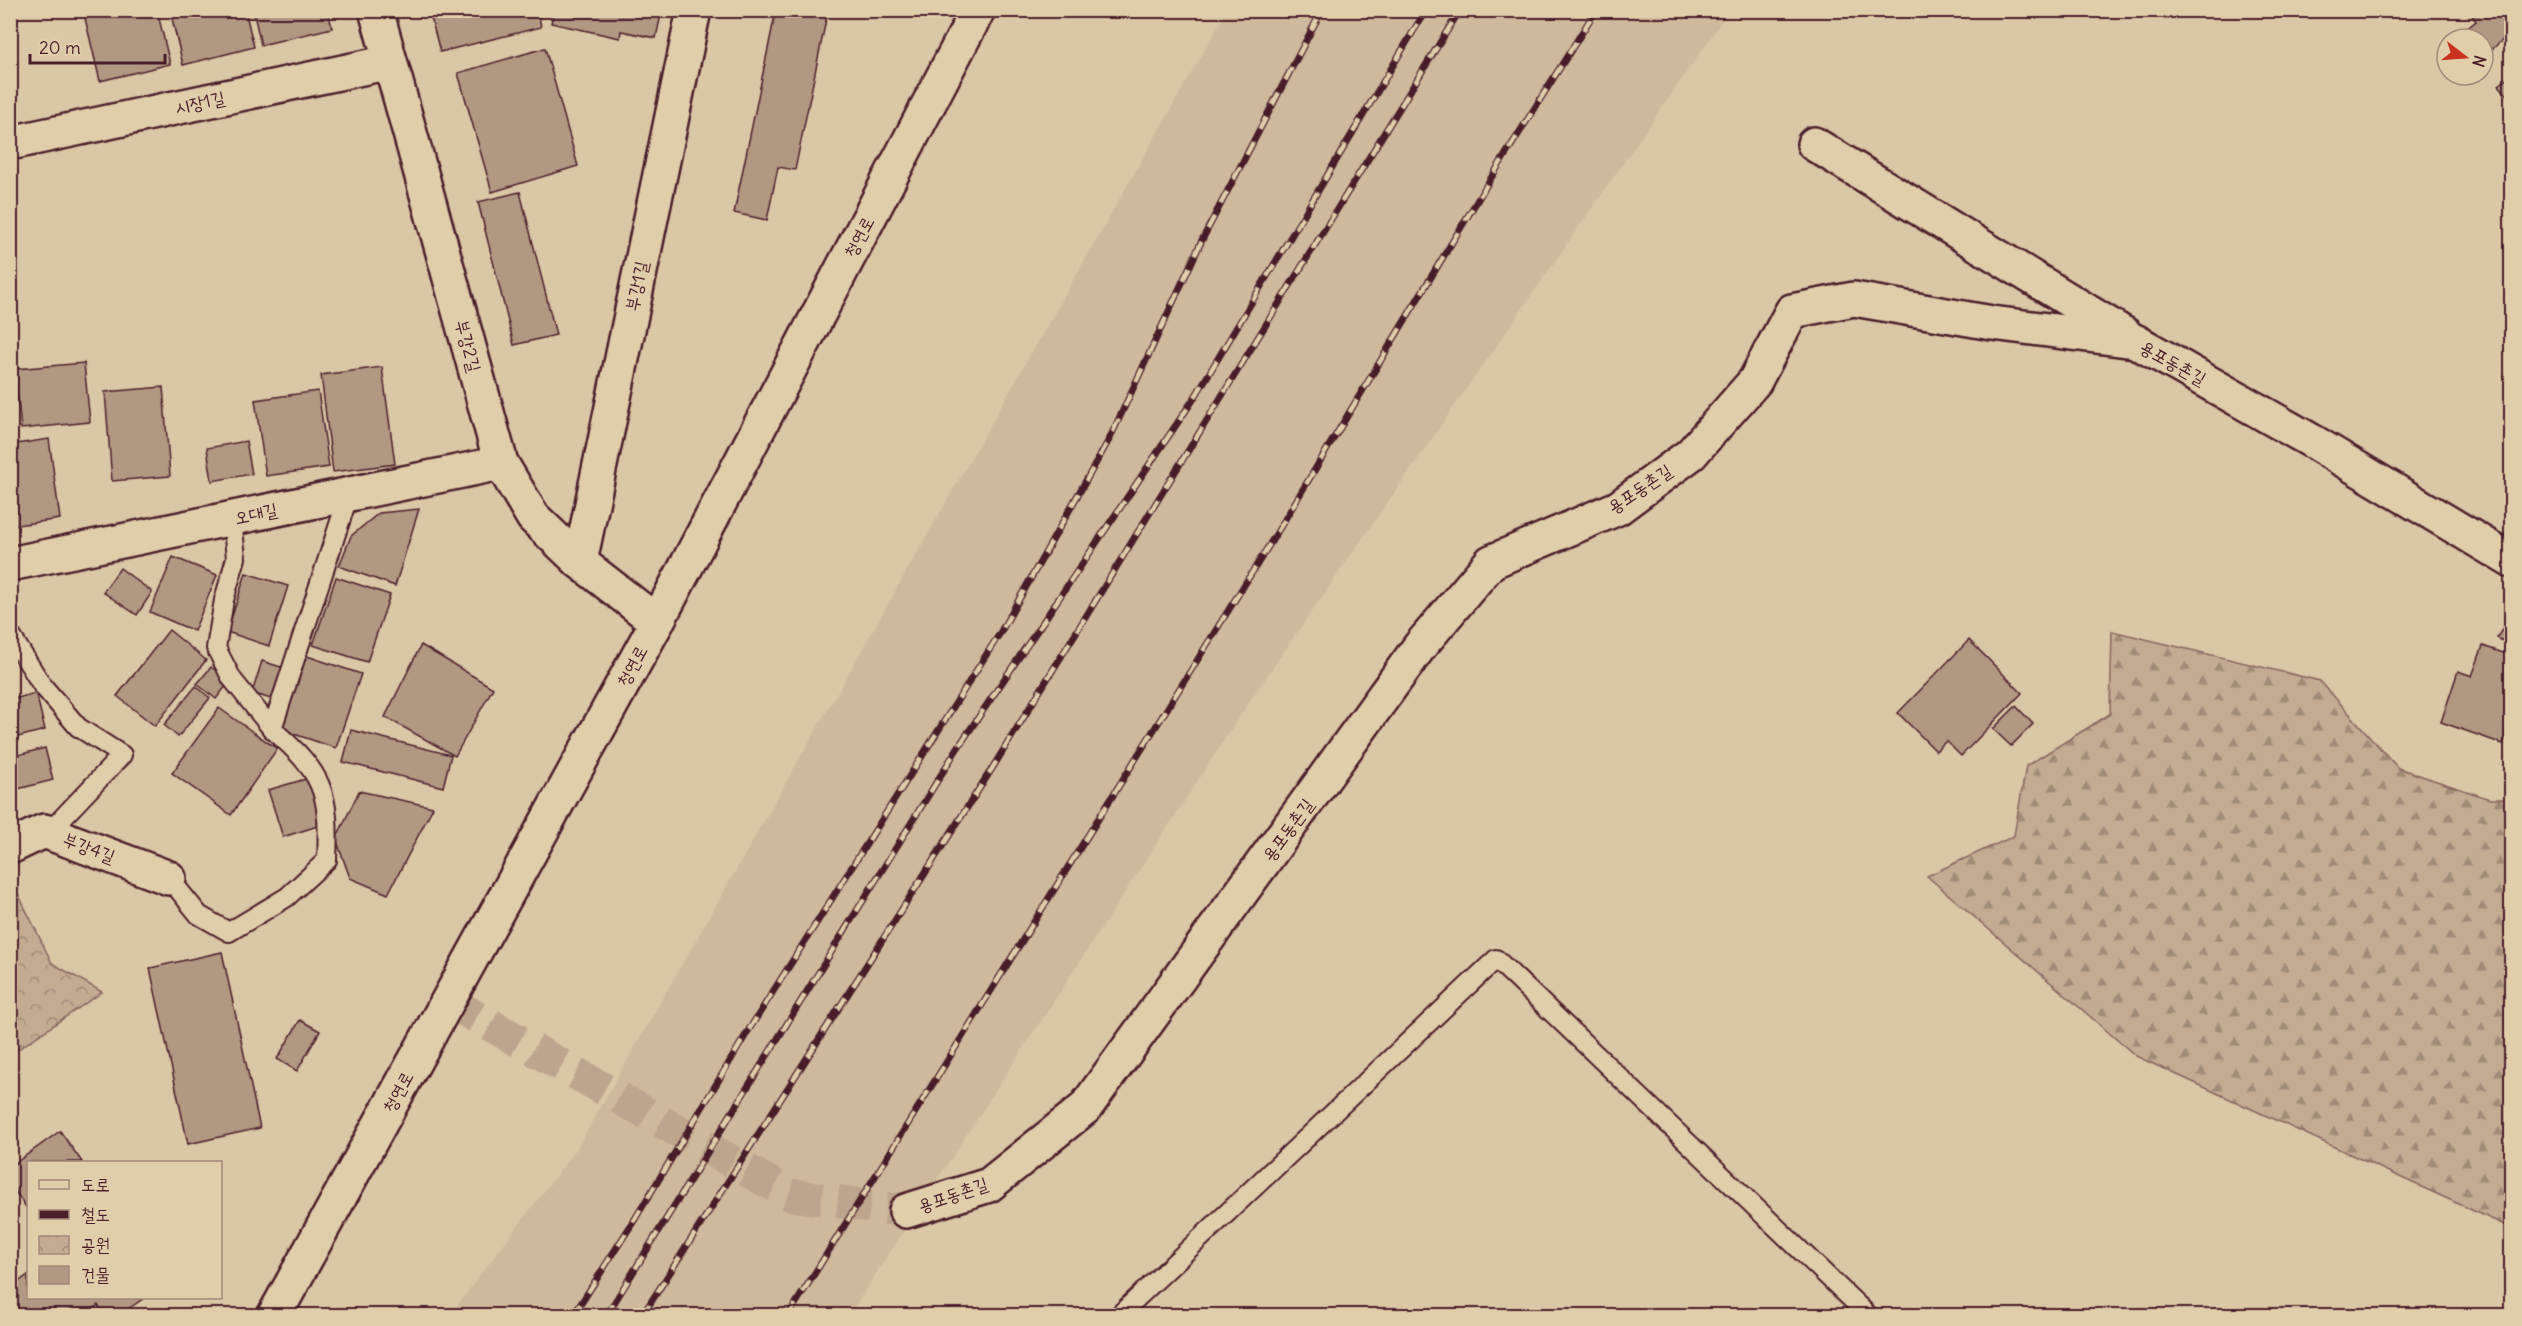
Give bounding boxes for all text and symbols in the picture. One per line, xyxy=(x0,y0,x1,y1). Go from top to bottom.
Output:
scale bar xyxy=(30,27,165,65)
north arrow xyxy=(2435,27,2495,87)
text: 20 m xyxy=(39,36,81,59)
text: N xyxy=(2468,53,2491,70)
street label: 시장1길 xyxy=(173,86,228,119)
street label: 청연로 xyxy=(838,212,879,261)
street label: 부강1길 xyxy=(620,258,653,313)
street label: 부강2길 xyxy=(450,317,487,375)
street label: 용포동촌길 xyxy=(2136,335,2211,390)
street label: 용포동촌길 xyxy=(1603,459,1677,518)
street label: 오대길 xyxy=(232,498,280,529)
street label: 청연로 xyxy=(611,641,652,690)
street label: 용포동촌길 xyxy=(1257,793,1318,866)
street label: 부강4길 xyxy=(60,827,119,868)
street label: 청연로 xyxy=(377,1067,418,1116)
legend xyxy=(27,1161,222,1299)
street label: 용포동촌길 xyxy=(915,1172,991,1217)
text: 도로 xyxy=(81,1173,110,1196)
text: 철도 xyxy=(81,1203,110,1226)
text: 공원 xyxy=(81,1233,110,1256)
text: 건물 xyxy=(81,1263,110,1286)

